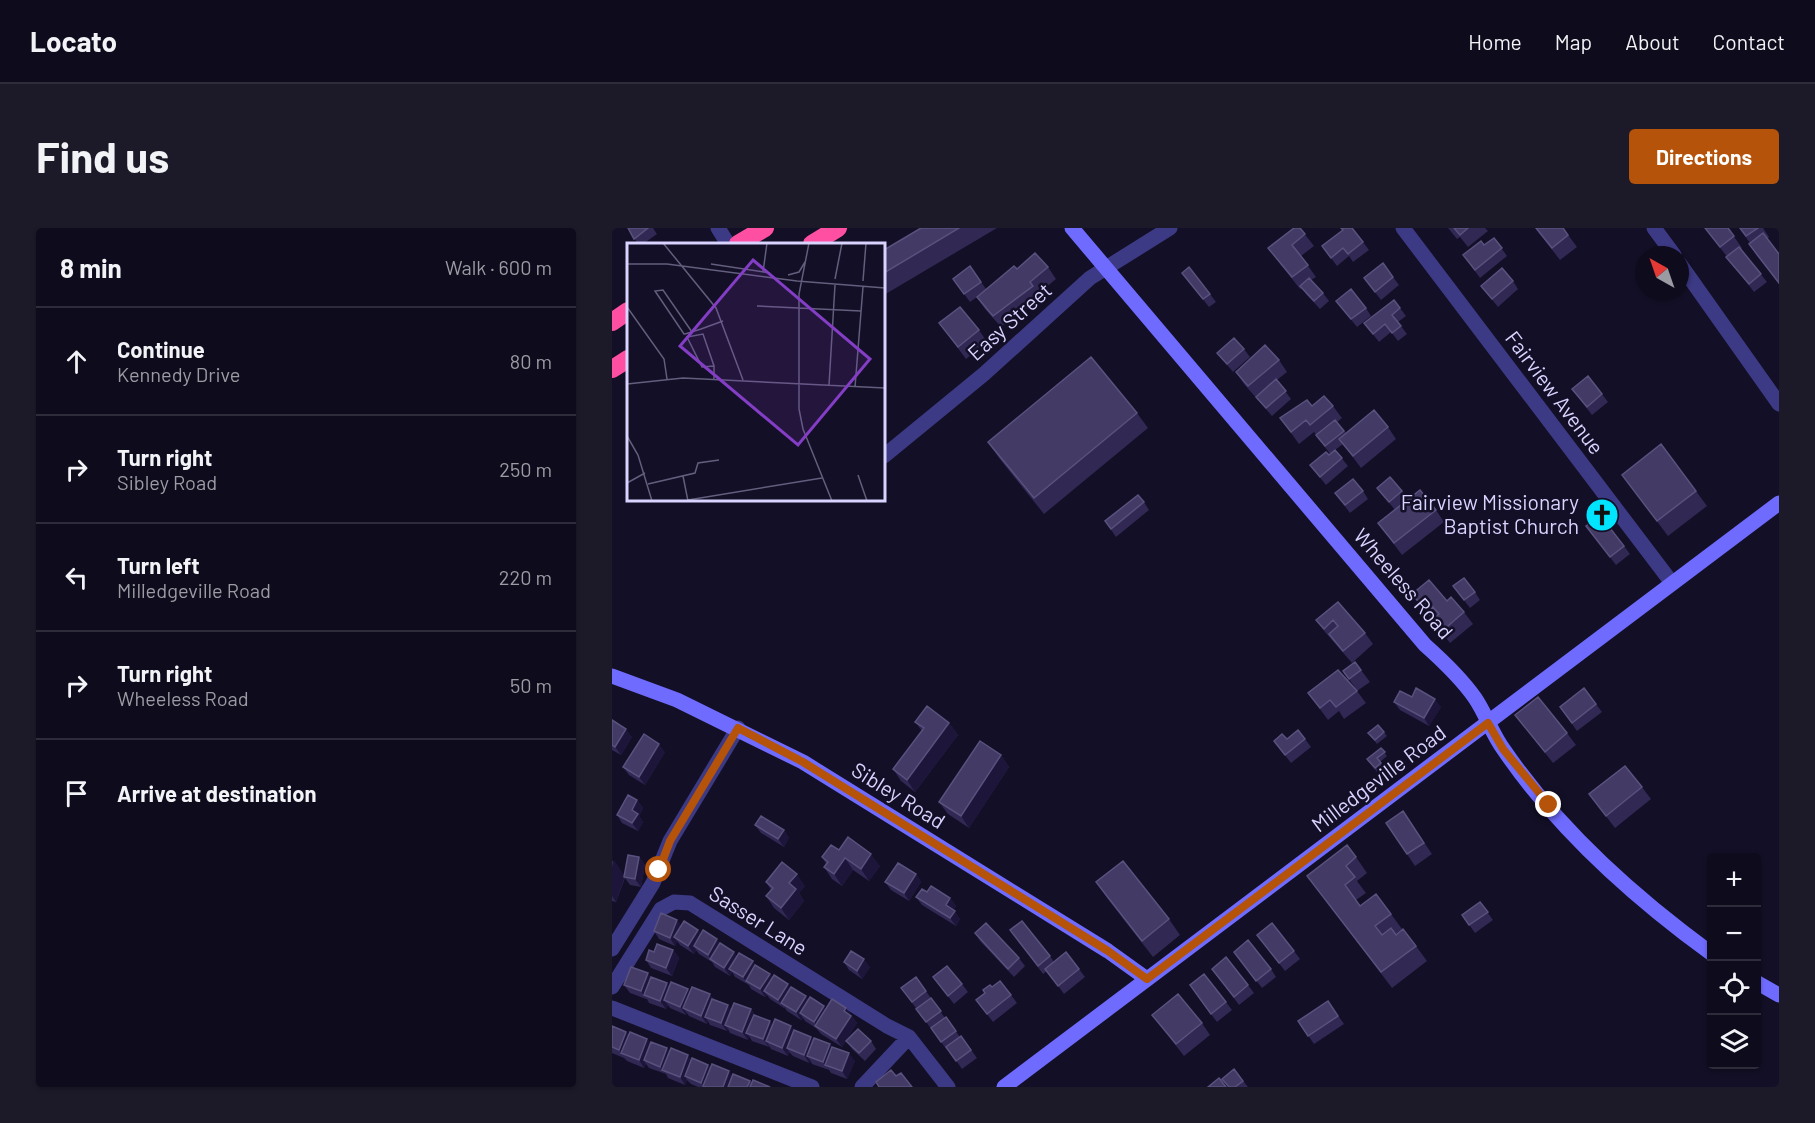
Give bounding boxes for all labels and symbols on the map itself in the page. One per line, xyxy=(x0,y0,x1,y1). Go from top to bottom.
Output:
inset map xyxy=(627,243,885,501)
north arrow xyxy=(1635,246,1689,300)
street label: Easy Street xyxy=(962,277,1056,365)
street label: Fairview Avenue xyxy=(1501,326,1610,459)
place label: Fairview Missionary Baptist Church xyxy=(1401,489,1579,538)
church icon: Fairview Missionary Baptist Church xyxy=(1584,497,1620,533)
street label: Wheeless Road xyxy=(1349,523,1459,643)
street label: Milledgeville Road xyxy=(1306,719,1450,836)
street label: Sibley Road xyxy=(848,756,950,833)
route end xyxy=(1535,791,1561,817)
route start xyxy=(645,856,671,882)
street label: Sasser Lane xyxy=(705,880,812,960)

